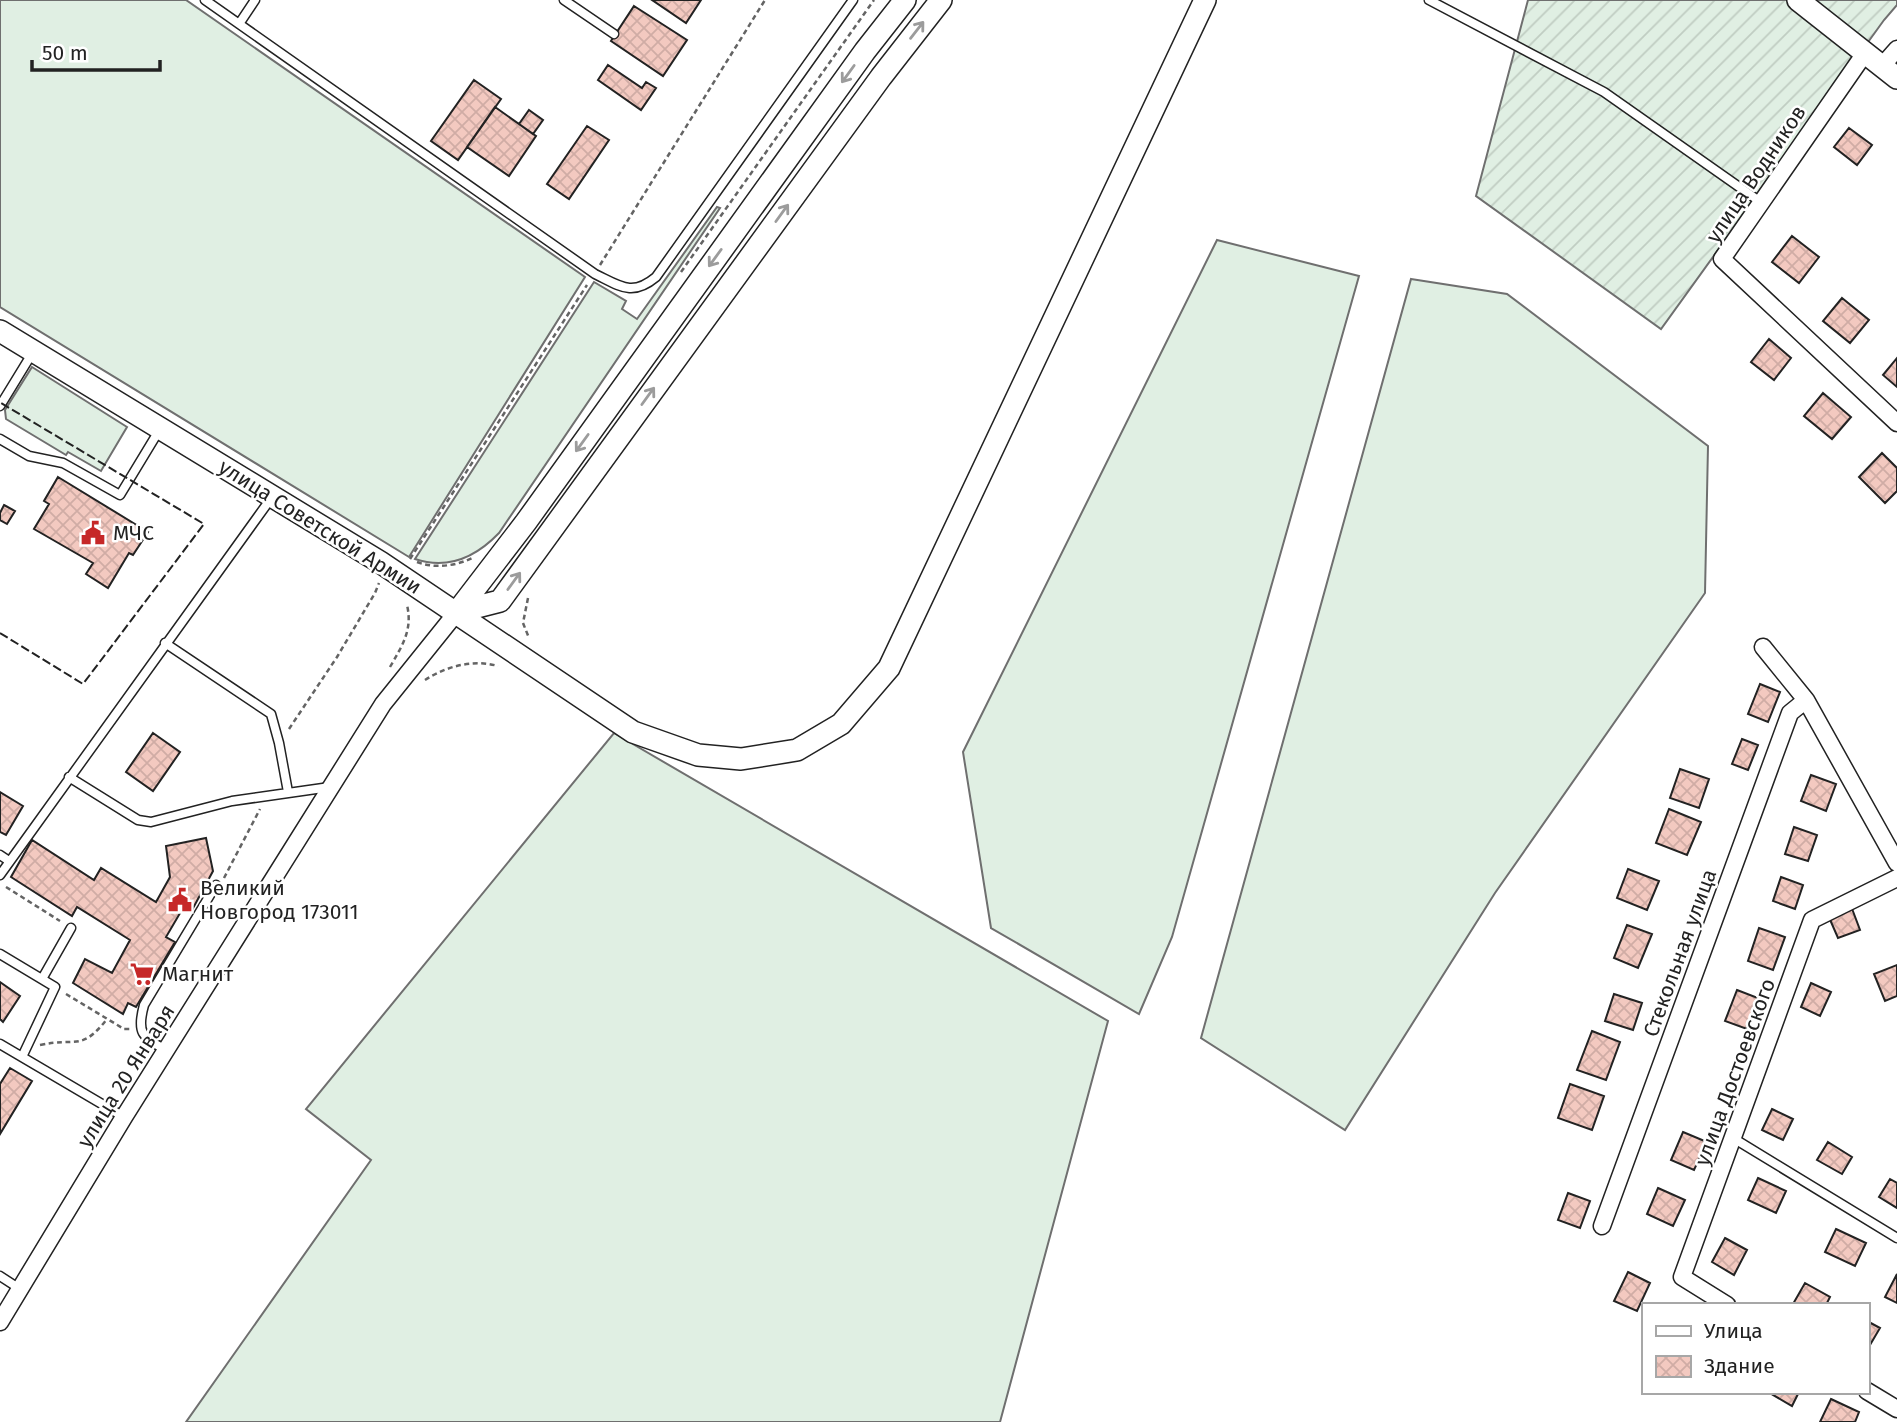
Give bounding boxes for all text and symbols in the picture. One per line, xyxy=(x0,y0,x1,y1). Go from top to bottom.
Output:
one-way arrow xyxy=(910,21,925,40)
scale bar xyxy=(32,28,159,72)
text: 50 m xyxy=(42,40,88,66)
one-way arrow xyxy=(841,64,856,83)
street label: улица Водников xyxy=(1700,100,1812,248)
one-way arrow xyxy=(774,204,789,223)
one-way arrow xyxy=(708,248,722,267)
one-way arrow xyxy=(640,388,655,406)
one-way arrow xyxy=(575,433,589,452)
street label: улица Советской Армии xyxy=(214,454,426,600)
public building icon: МЧС xyxy=(79,519,107,547)
place label: МЧС xyxy=(113,520,154,546)
one-way arrow xyxy=(507,572,521,591)
street label: Стекольная улица xyxy=(1638,866,1722,1040)
place label: Великий Новгород 173011 xyxy=(200,875,359,925)
public building icon: Великий Новгород 173011 xyxy=(166,886,194,914)
supermarket icon: Магнит xyxy=(128,960,156,988)
place label: Магнит xyxy=(162,961,234,987)
street label: улица Достоевского xyxy=(1689,975,1781,1169)
street label: улица 20 Января xyxy=(72,1000,180,1152)
legend xyxy=(1642,1303,1869,1394)
text: Улица xyxy=(1704,1318,1763,1344)
text: Здание xyxy=(1704,1353,1775,1379)

